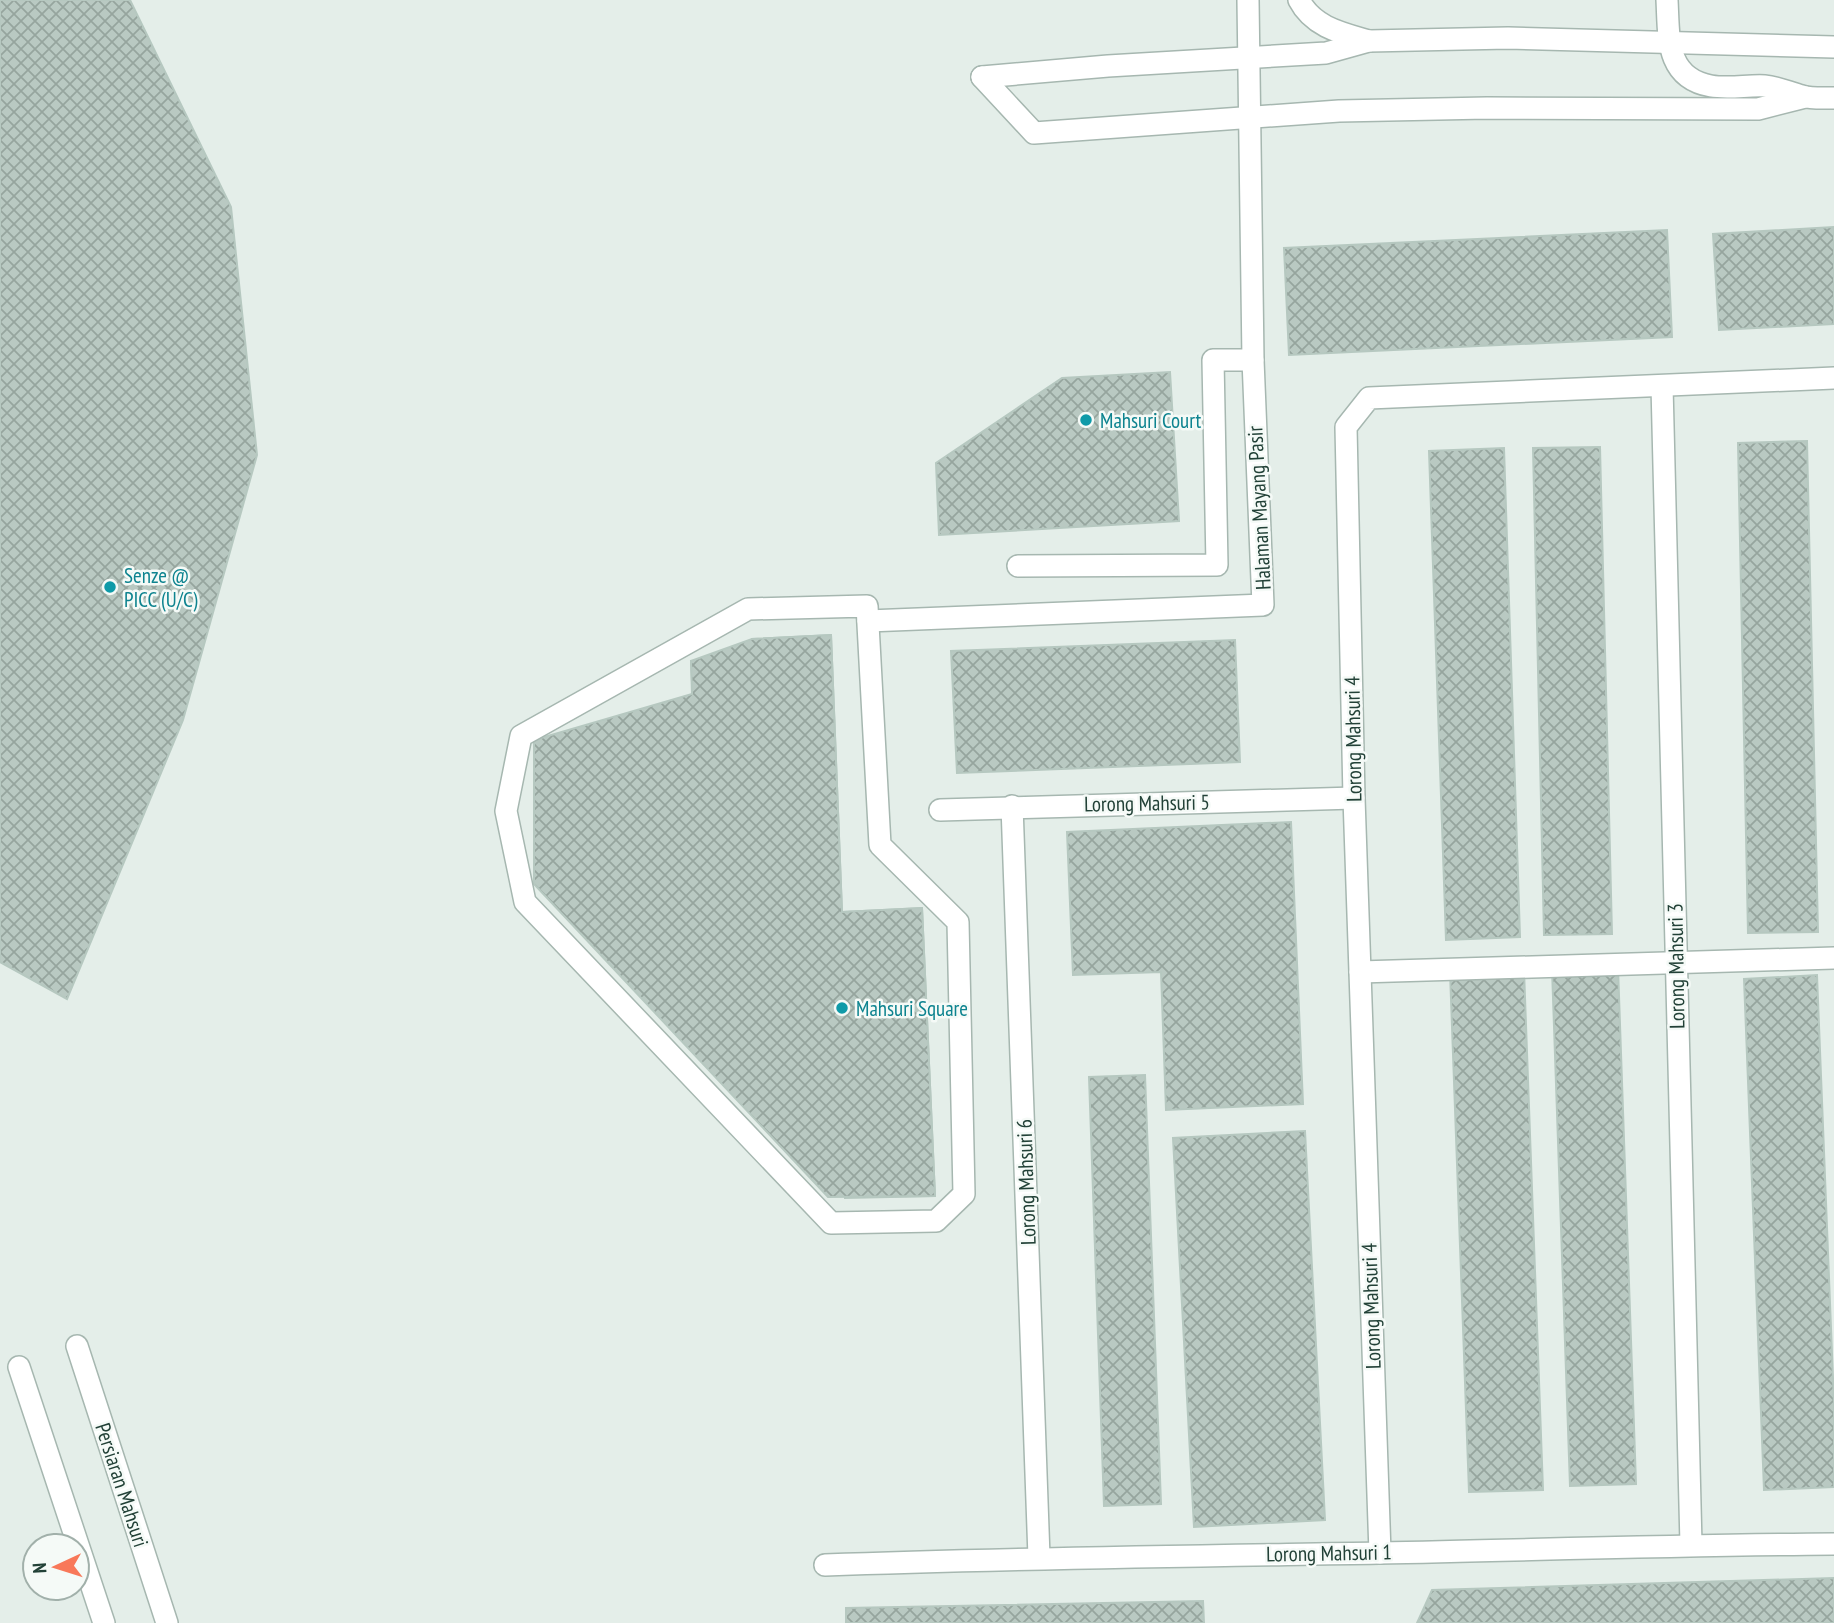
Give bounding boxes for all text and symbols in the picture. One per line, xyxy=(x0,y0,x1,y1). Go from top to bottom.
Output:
place label: Mahsuri Court xyxy=(1100,407,1201,434)
marker: Mahsuri Court xyxy=(1078,412,1094,428)
street label: Halaman Mayang Pasir xyxy=(1241,425,1277,591)
place label: Senze @ PICC (U/C) xyxy=(124,562,198,613)
marker: Senze @ PICC (U/C) xyxy=(102,579,118,595)
street label: Lorong Mahsuri 4 xyxy=(1338,675,1368,802)
street label: Lorong Mahsuri 5 xyxy=(1084,788,1210,818)
street label: Lorong Mahsuri 3 xyxy=(1661,903,1691,1029)
place label: Mahsuri Square xyxy=(856,995,968,1022)
marker: Mahsuri Square xyxy=(834,1000,850,1016)
street label: Lorong Mahsuri 6 xyxy=(1010,1119,1042,1245)
street label: Lorong Mahsuri 4 xyxy=(1355,1242,1387,1369)
street label: Persiaran Mahsuri xyxy=(89,1420,155,1550)
north arrow xyxy=(21,1532,91,1602)
street label: Lorong Mahsuri 1 xyxy=(1266,1538,1392,1568)
text: N xyxy=(27,1562,51,1574)

